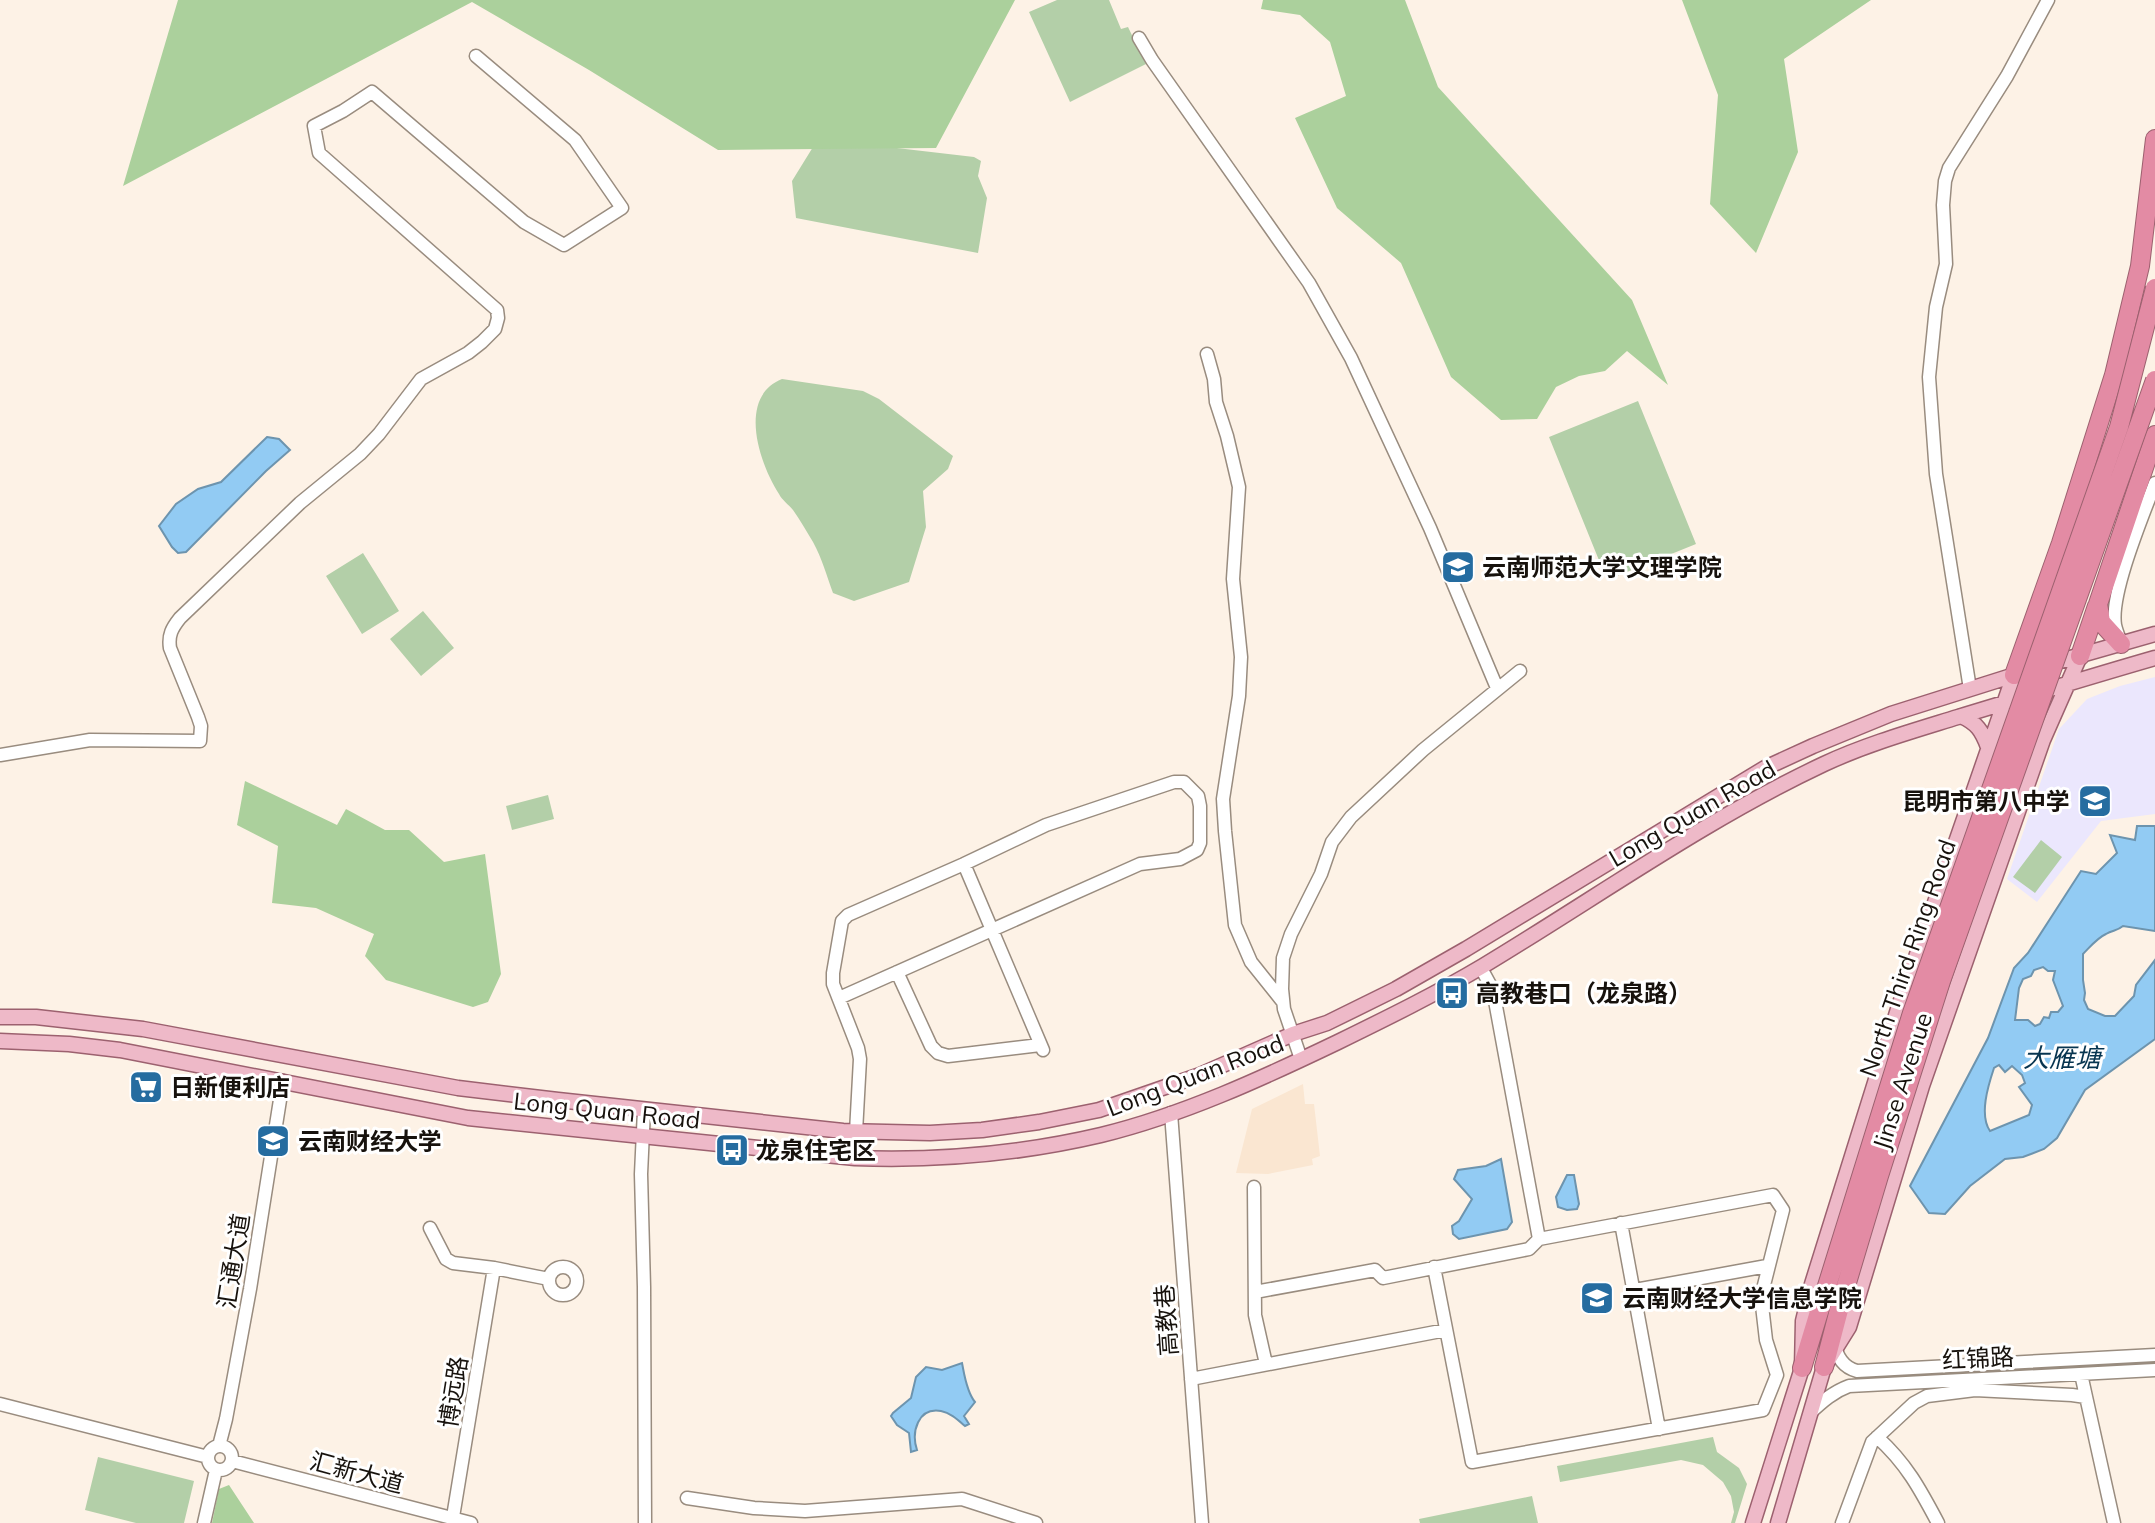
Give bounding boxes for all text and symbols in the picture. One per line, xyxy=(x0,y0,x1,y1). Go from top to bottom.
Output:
school or university icon: 云南师范大学文理学院 xyxy=(1439,548,1477,586)
place label: 云南师范大学文理学院 xyxy=(1482,552,1722,582)
street label: Long Quan Road xyxy=(1603,753,1781,873)
school or university icon: 昆明市第八中学 xyxy=(2076,782,2114,820)
place label: 昆明市第八中学 xyxy=(1902,786,2070,816)
street label: North Third Ring Road xyxy=(1852,835,1962,1081)
bus stop icon: 高教巷口（龙泉路） xyxy=(1433,974,1471,1012)
place label: 高教巷口（龙泉路） xyxy=(1476,978,1692,1008)
street label: Jinse Avenue xyxy=(1866,1009,1938,1153)
street label: Long Quan Road xyxy=(1102,1027,1288,1123)
water label: 大雁塘 xyxy=(2023,1041,2105,1074)
supermarket icon: 日新便利店 xyxy=(127,1068,165,1106)
place label: 日新便利店 xyxy=(170,1072,290,1102)
street label: Long Quan Road xyxy=(512,1085,702,1135)
school or university icon: 云南财经大学 xyxy=(254,1122,292,1160)
place label: 云南财经大学 xyxy=(298,1126,442,1156)
bus stop icon: 龙泉住宅区 xyxy=(713,1131,751,1169)
place label: 龙泉住宅区 xyxy=(756,1135,876,1165)
street label: 汇通大道 xyxy=(211,1211,255,1311)
school or university icon: 云南财经大学信息学院 xyxy=(1578,1279,1616,1317)
street label: 高教巷 xyxy=(1149,1283,1183,1357)
place label: 云南财经大学信息学院 xyxy=(1622,1283,1862,1313)
street label: 红锦路 xyxy=(1941,1341,2015,1375)
street label: 博远路 xyxy=(433,1354,473,1430)
street label: 汇新大道 xyxy=(307,1445,407,1499)

